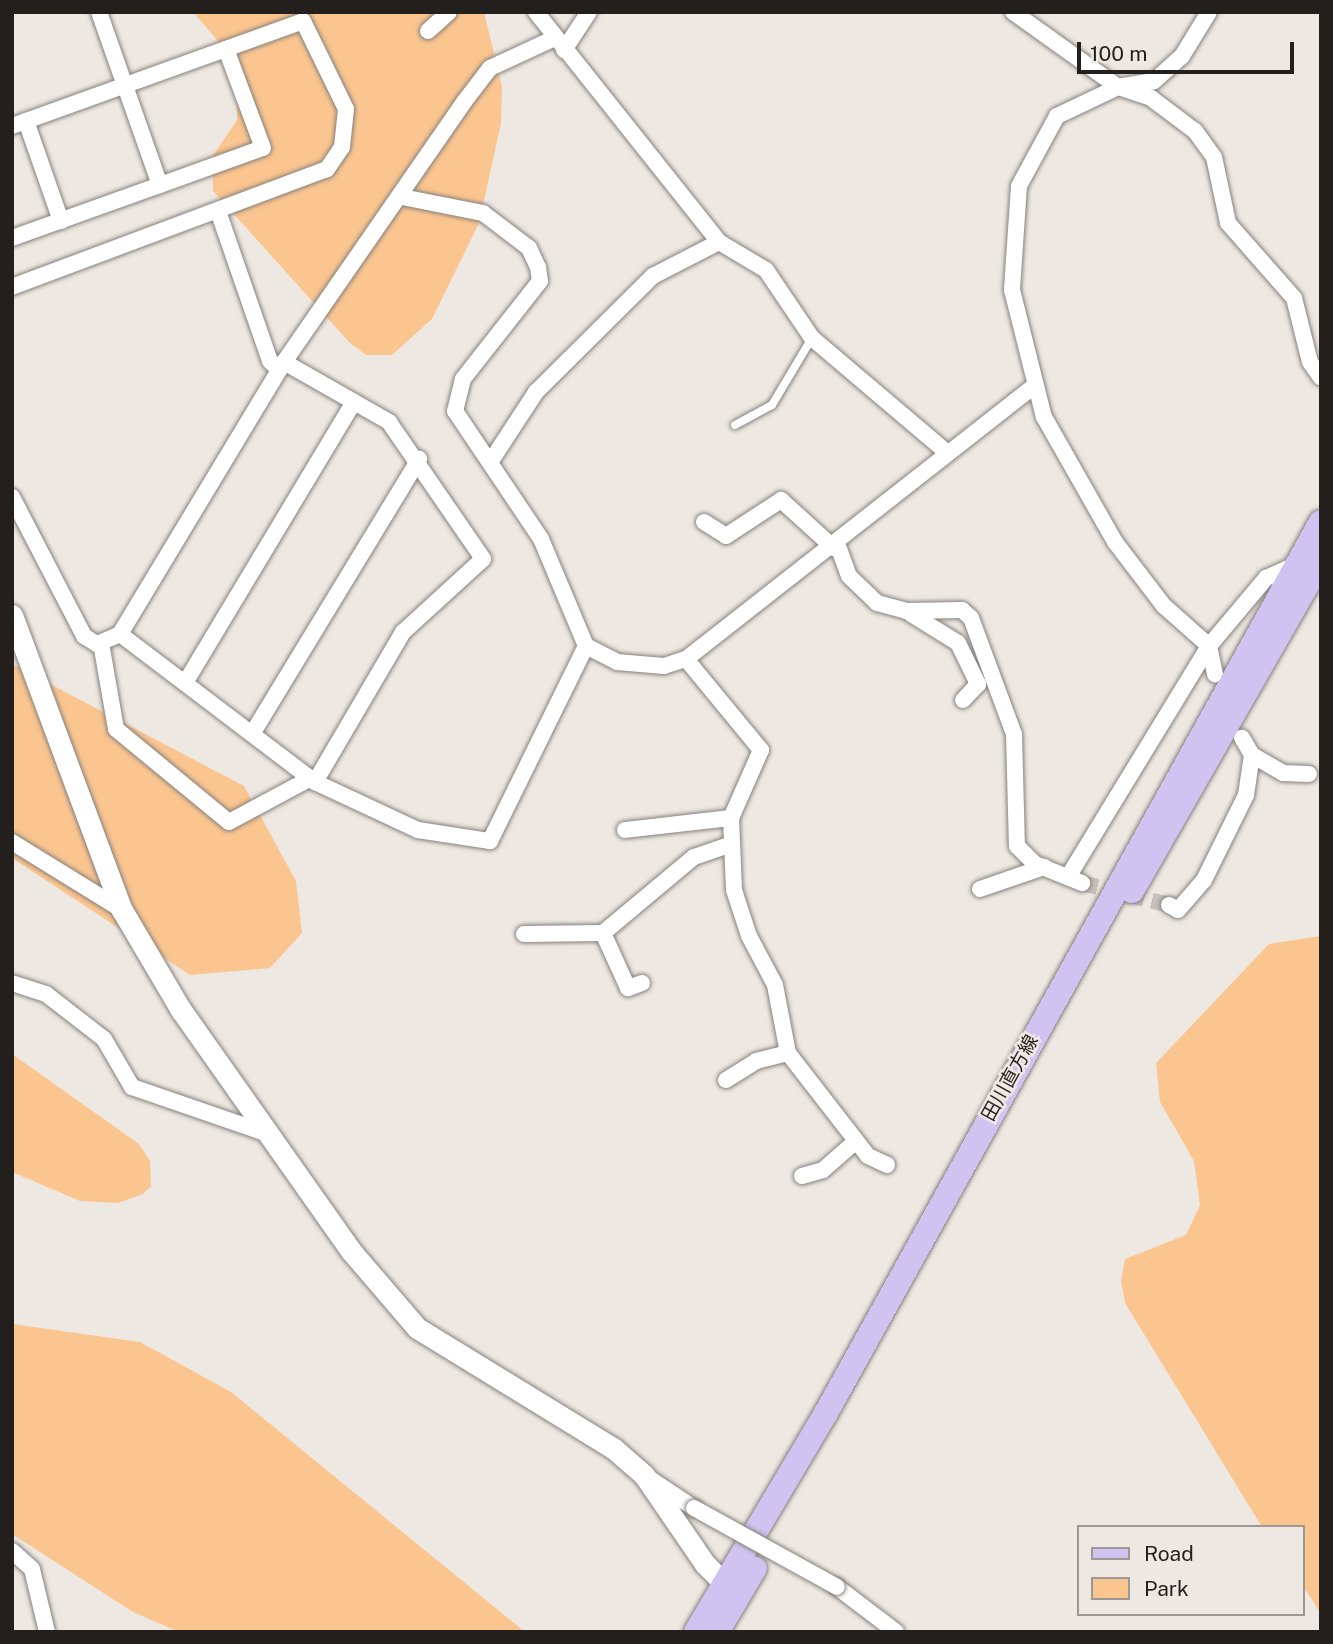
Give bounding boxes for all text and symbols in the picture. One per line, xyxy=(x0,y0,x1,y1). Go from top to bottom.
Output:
scale bar xyxy=(1081,28,1298,72)
text: 100 m xyxy=(1090,41,1147,66)
street label: 田川直方線 xyxy=(977,1031,1043,1125)
legend xyxy=(1078,1525,1305,1616)
text: Road xyxy=(1144,1541,1194,1566)
text: Park xyxy=(1144,1576,1189,1601)

